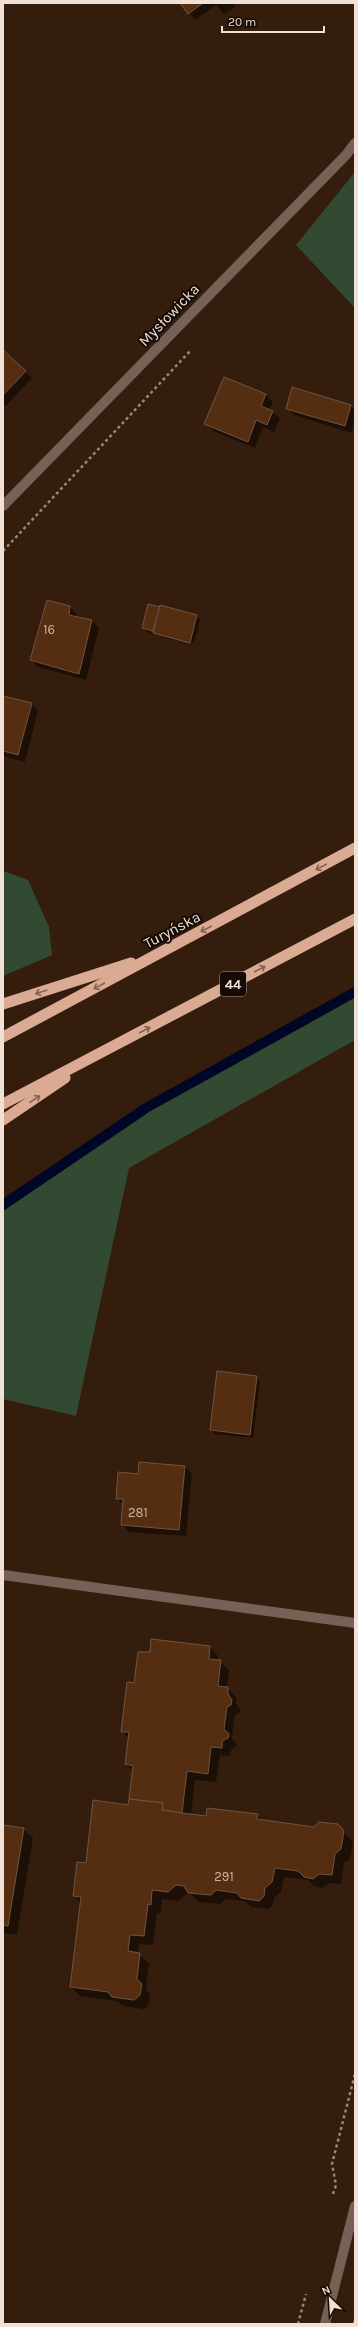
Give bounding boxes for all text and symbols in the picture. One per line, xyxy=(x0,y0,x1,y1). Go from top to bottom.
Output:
scale bar xyxy=(222,8,324,34)
text: 20 m xyxy=(228,15,256,29)
street label: Mysłowicka xyxy=(135,280,203,350)
house number: 16 xyxy=(43,622,55,637)
one-way arrow xyxy=(315,863,327,871)
street label: Turyńska xyxy=(141,908,203,952)
one-way arrow xyxy=(201,925,213,933)
one-way arrow xyxy=(254,965,266,973)
road number: 44 xyxy=(220,972,246,996)
one-way arrow xyxy=(94,982,106,990)
one-way arrow xyxy=(36,988,48,996)
one-way arrow xyxy=(139,1026,151,1033)
one-way arrow xyxy=(30,1095,41,1103)
house number: 281 xyxy=(128,1505,148,1520)
house number: 291 xyxy=(214,1869,234,1884)
north arrow xyxy=(310,2279,350,2319)
text: N xyxy=(320,2283,332,2298)

